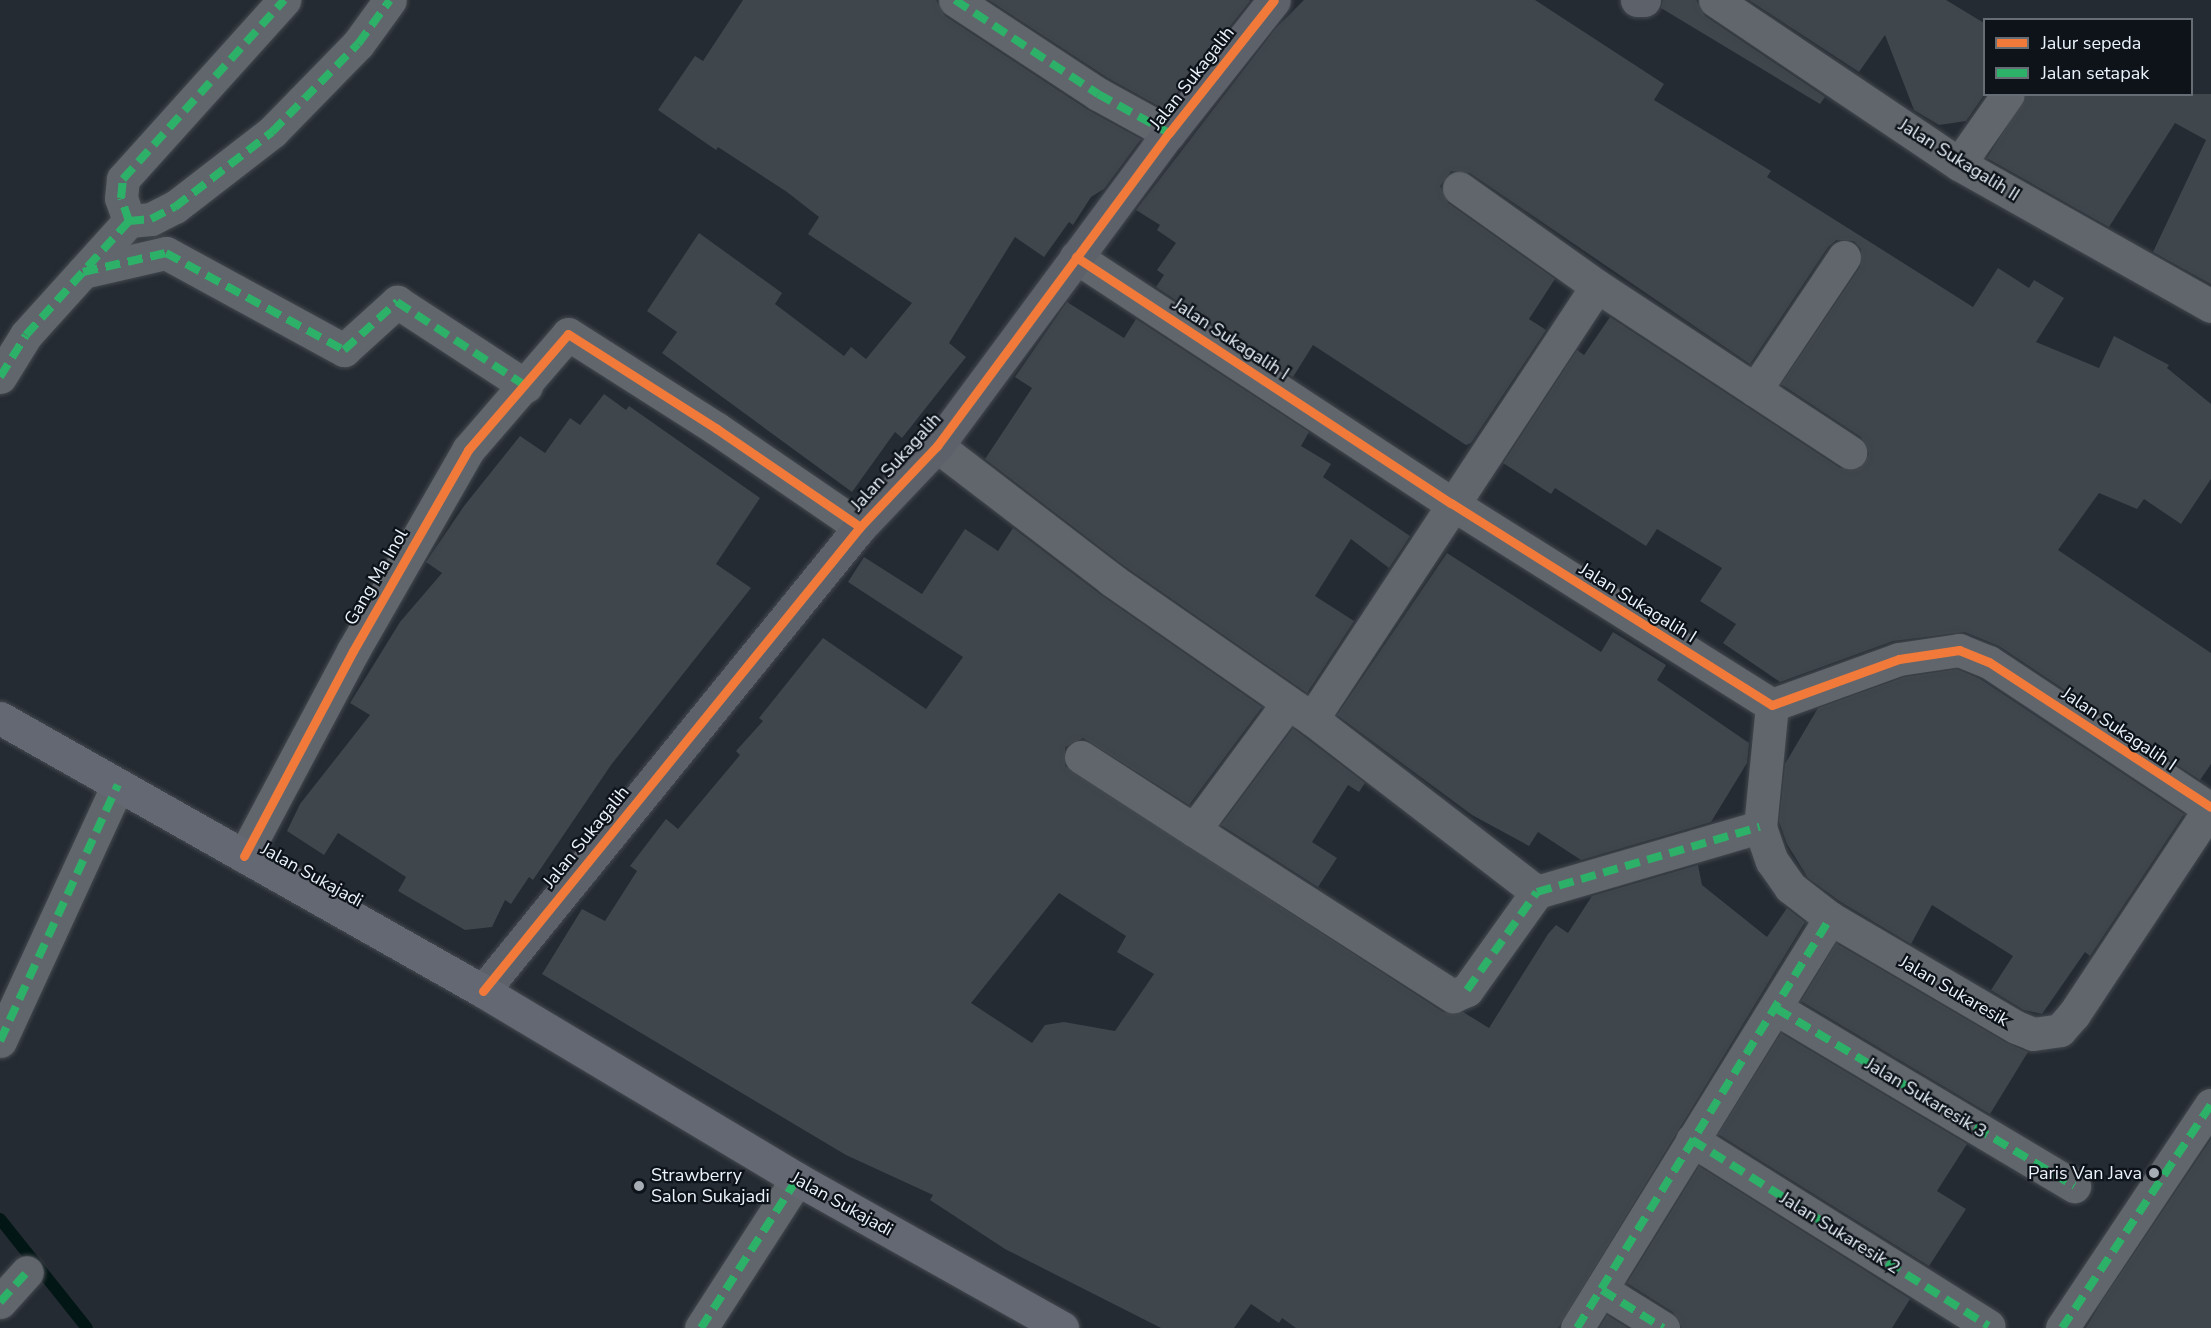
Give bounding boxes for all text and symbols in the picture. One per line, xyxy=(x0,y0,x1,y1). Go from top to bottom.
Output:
legend xyxy=(1983,18,2193,96)
street label: Jalan Sukagalih xyxy=(1145,22,1239,134)
text: Jalur sepeda xyxy=(2041,31,2141,55)
text: Jalan setapak xyxy=(2041,61,2149,85)
street label: Jalan Sukagalih II xyxy=(1895,114,2023,206)
street label: Jalan Sukagalih I xyxy=(1169,294,1293,384)
street label: Jalan Sukagalih xyxy=(846,409,946,515)
street label: Gang Ma Inol xyxy=(340,525,412,629)
street label: Jalan Sukagalih I xyxy=(1576,558,1700,648)
street label: Jalan Sukagalih I xyxy=(2058,683,2180,775)
street label: Jalan Sukagalih xyxy=(538,782,634,892)
street label: Jalan Sukajadi xyxy=(257,838,367,912)
street label: Jalan Sukaresik xyxy=(1896,951,2012,1031)
street label: Jalan Sukaresik 3 xyxy=(1861,1053,1991,1143)
place label: Paris Van Java xyxy=(2028,1162,2142,1184)
place label: Strawberry Salon Sukajadi xyxy=(651,1165,770,1208)
marker: Paris Van Java xyxy=(2147,1166,2161,1180)
street label: Jalan Sukajadi xyxy=(787,1167,897,1241)
marker: Strawberry Salon Sukajadi xyxy=(632,1179,646,1193)
street label: Jalan Sukaresik 2 xyxy=(1776,1187,1904,1279)

